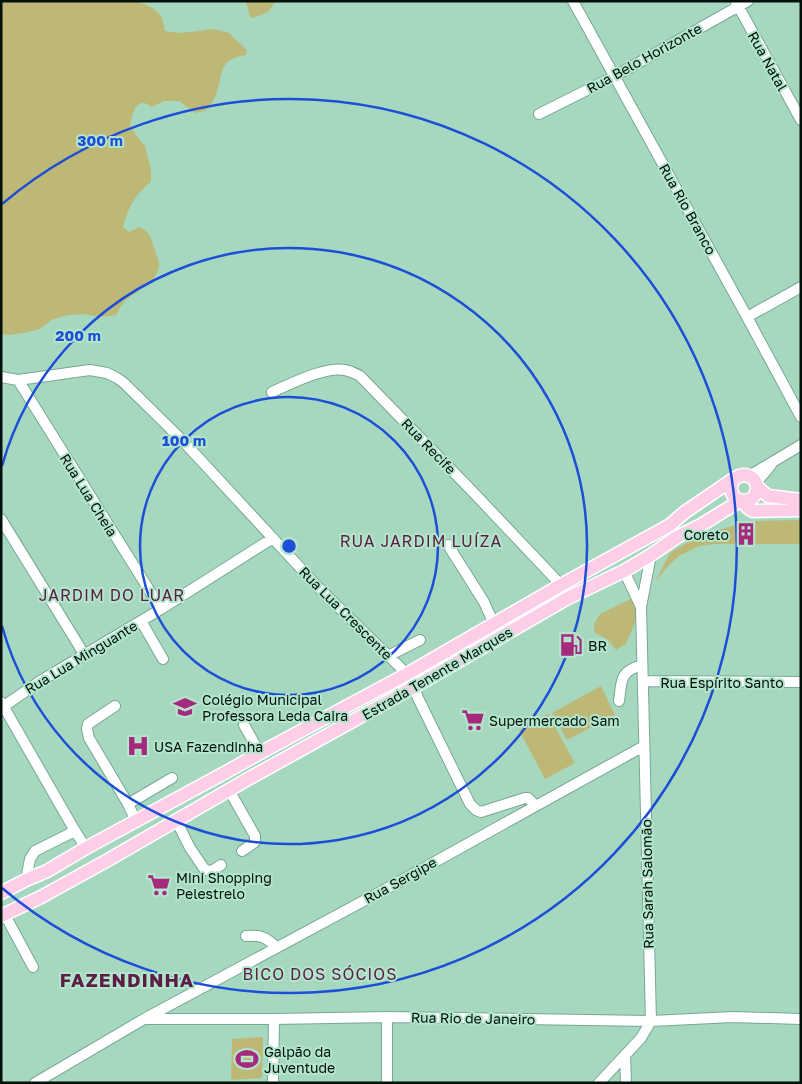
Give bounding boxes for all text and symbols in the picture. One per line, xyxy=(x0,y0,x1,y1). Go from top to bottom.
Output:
street label: Rua Belo Horizonte xyxy=(584,19,704,97)
street label: Rua Natal xyxy=(745,28,791,94)
text: 300 m xyxy=(77,131,123,149)
street label: Rua Rio Branco xyxy=(656,160,720,258)
text: 200 m xyxy=(55,326,101,344)
street label: Rua Recife xyxy=(398,415,460,477)
text: 100 m xyxy=(162,431,206,449)
street label: Rua Lua Cheia xyxy=(57,450,121,540)
building icon: Coreto xyxy=(733,521,759,547)
place label: Coreto xyxy=(684,526,729,543)
district label: RUA JARDIM LUÍZA xyxy=(340,531,502,551)
centre of rings xyxy=(280,537,298,555)
street label: Rua Lua Crescente xyxy=(296,563,396,663)
district label: JARDIM DO LUAR xyxy=(39,585,185,605)
street label: Rua Lua Minguante xyxy=(22,617,140,697)
street label: Estrada Tenente Marques xyxy=(359,623,515,723)
fuel station icon: BR xyxy=(558,632,584,658)
place label: BR xyxy=(588,637,607,654)
street label: Rua Espírito Santo xyxy=(660,674,784,691)
place label: Colégio Municipal Professora Leda Caira xyxy=(202,691,348,724)
school or university icon: Colégio Municipal Professora Leda Caira xyxy=(172,694,198,720)
supermarket icon: Supermercado Sam xyxy=(460,707,486,733)
place label: Supermercado Sam xyxy=(489,712,620,729)
hospital icon: USA Fazendinha xyxy=(125,733,151,759)
place label: USA Fazendinha xyxy=(154,738,263,755)
street label: Rua Sarah Salomão xyxy=(637,819,657,949)
street label: Rua Sergipe xyxy=(361,853,439,907)
place label: Mini Shopping Pelestrelo xyxy=(176,869,272,902)
supermarket icon: Mini Shopping Pelestrelo xyxy=(146,872,172,898)
district label: BICO DOS SÓCIOS xyxy=(243,964,397,984)
district label: FAZENDINHA xyxy=(60,968,194,991)
street label: Rua Rio de Janeiro xyxy=(411,1008,535,1028)
place label: Galpão da Juventude xyxy=(264,1043,335,1076)
sports icon: Galpão da Juventude xyxy=(234,1046,260,1072)

